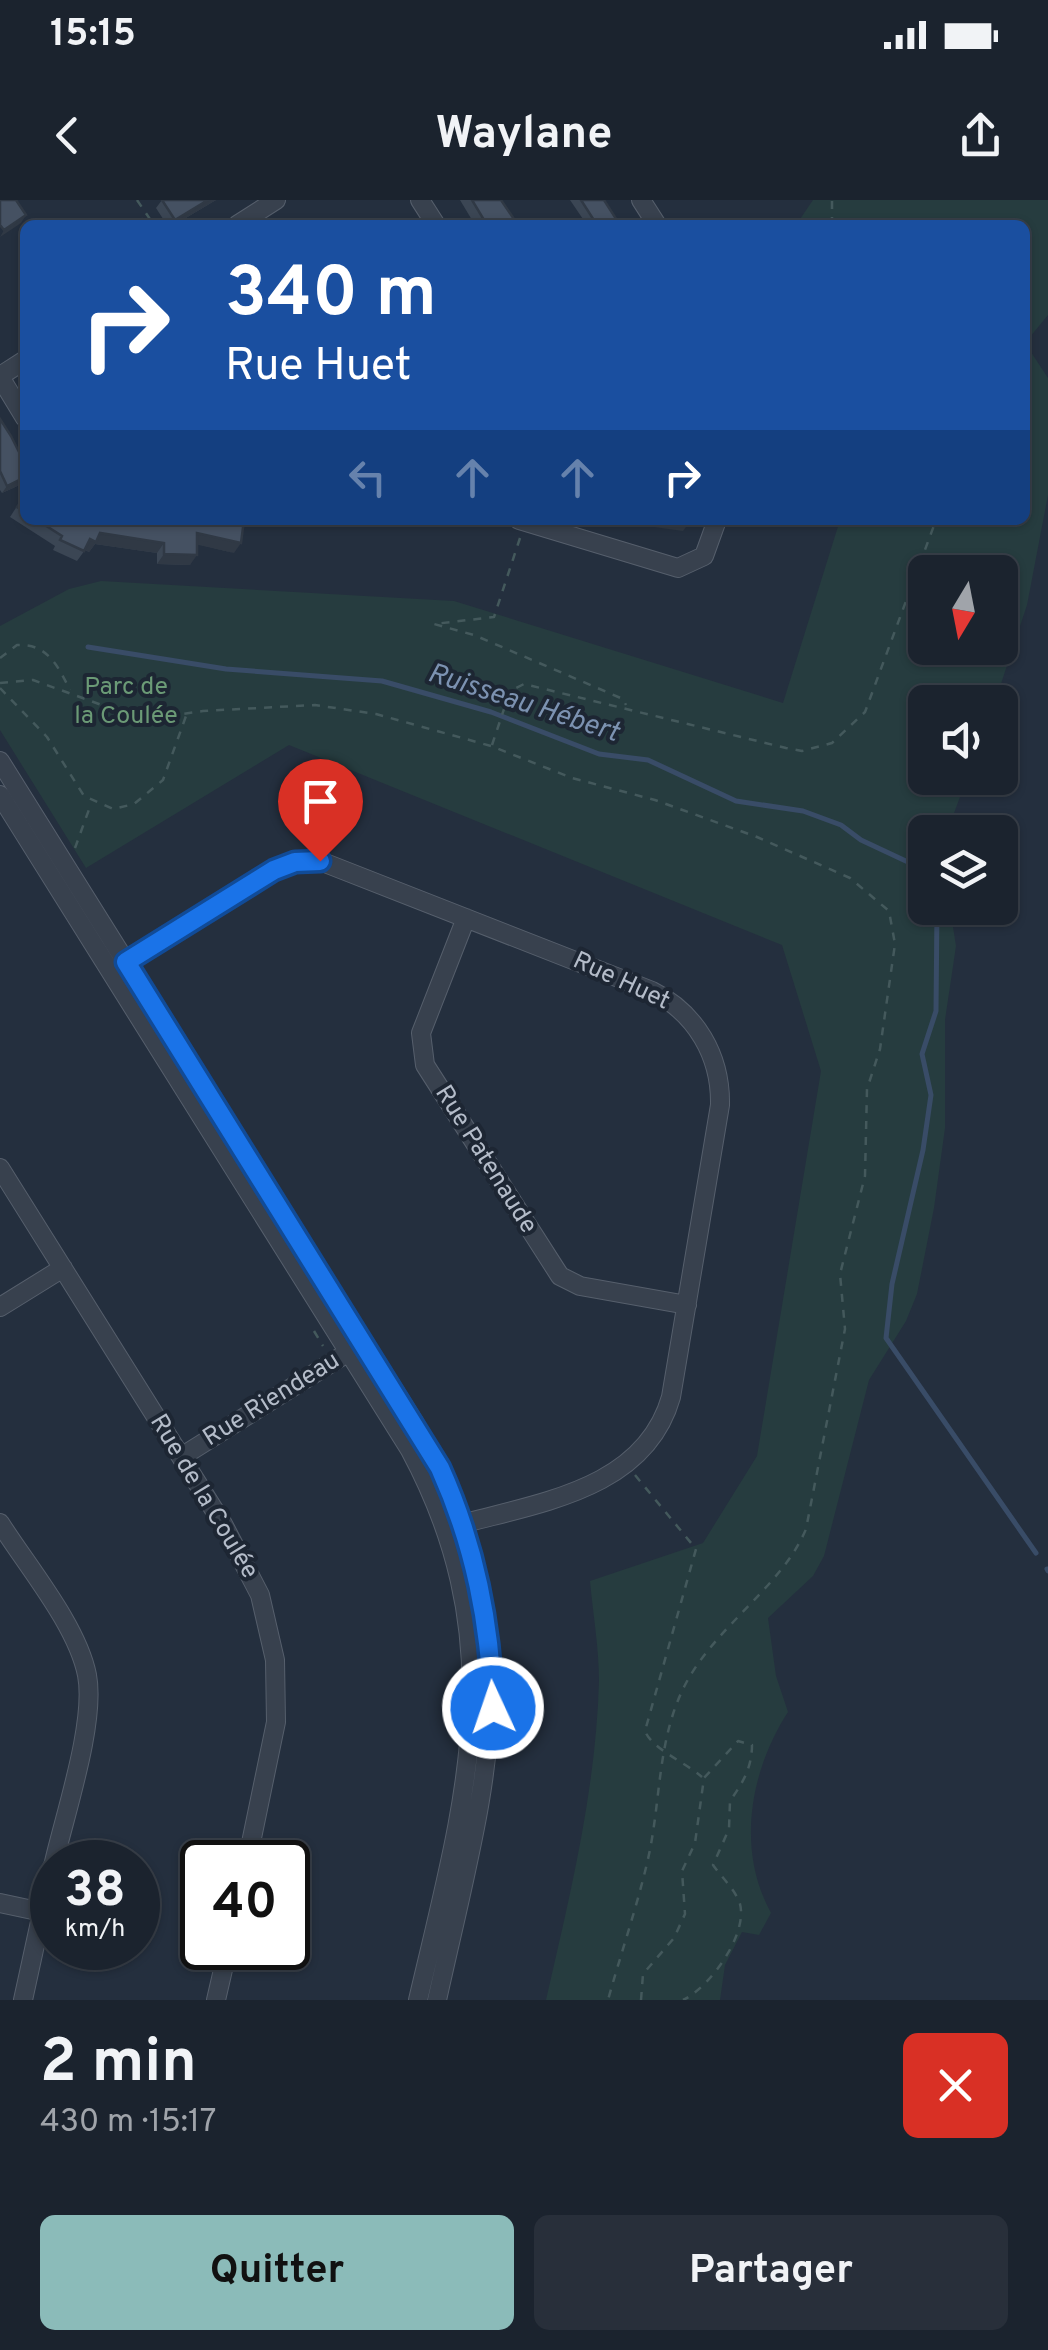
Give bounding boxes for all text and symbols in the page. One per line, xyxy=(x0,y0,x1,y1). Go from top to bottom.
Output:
text: 15:15 xyxy=(50,11,136,60)
text: Waylane xyxy=(436,107,612,164)
icon: back xyxy=(40,108,95,163)
icon: share xyxy=(953,108,1008,163)
text: 340 m xyxy=(225,252,437,341)
icon: right xyxy=(60,260,190,390)
text: Rue Huet xyxy=(225,339,412,396)
icon: left xyxy=(340,450,395,505)
icon: ahead xyxy=(445,450,500,505)
icon: ahead xyxy=(550,450,605,505)
icon: right xyxy=(655,450,710,505)
north arrow xyxy=(908,555,1018,665)
map controls xyxy=(908,555,1018,925)
water label: Ruisseau Hébert xyxy=(423,656,625,753)
park label: Parc de la Coulée xyxy=(74,672,178,733)
button: sound xyxy=(908,685,1018,795)
pin xyxy=(278,759,363,862)
icon: arrive xyxy=(293,774,348,829)
button: layers xyxy=(908,815,1018,925)
street label: Rue Huet xyxy=(567,946,675,1018)
street label: Rue Patenaude xyxy=(427,1080,543,1240)
street label: Rue Riendeau xyxy=(198,1345,346,1455)
street label: Rue de la Coulée xyxy=(141,1409,265,1585)
position arrow xyxy=(441,1656,545,1760)
speed limit sign: 40 xyxy=(180,1840,310,1970)
text: 38 xyxy=(64,1861,126,1924)
text: km/h xyxy=(65,1914,125,1946)
text: 2 min xyxy=(40,2027,197,2103)
button: close xyxy=(903,2033,1008,2138)
text: 430 m · 15:17 xyxy=(40,2103,217,2143)
button: Quitter xyxy=(40,2215,514,2330)
button: Partager xyxy=(534,2215,1008,2330)

